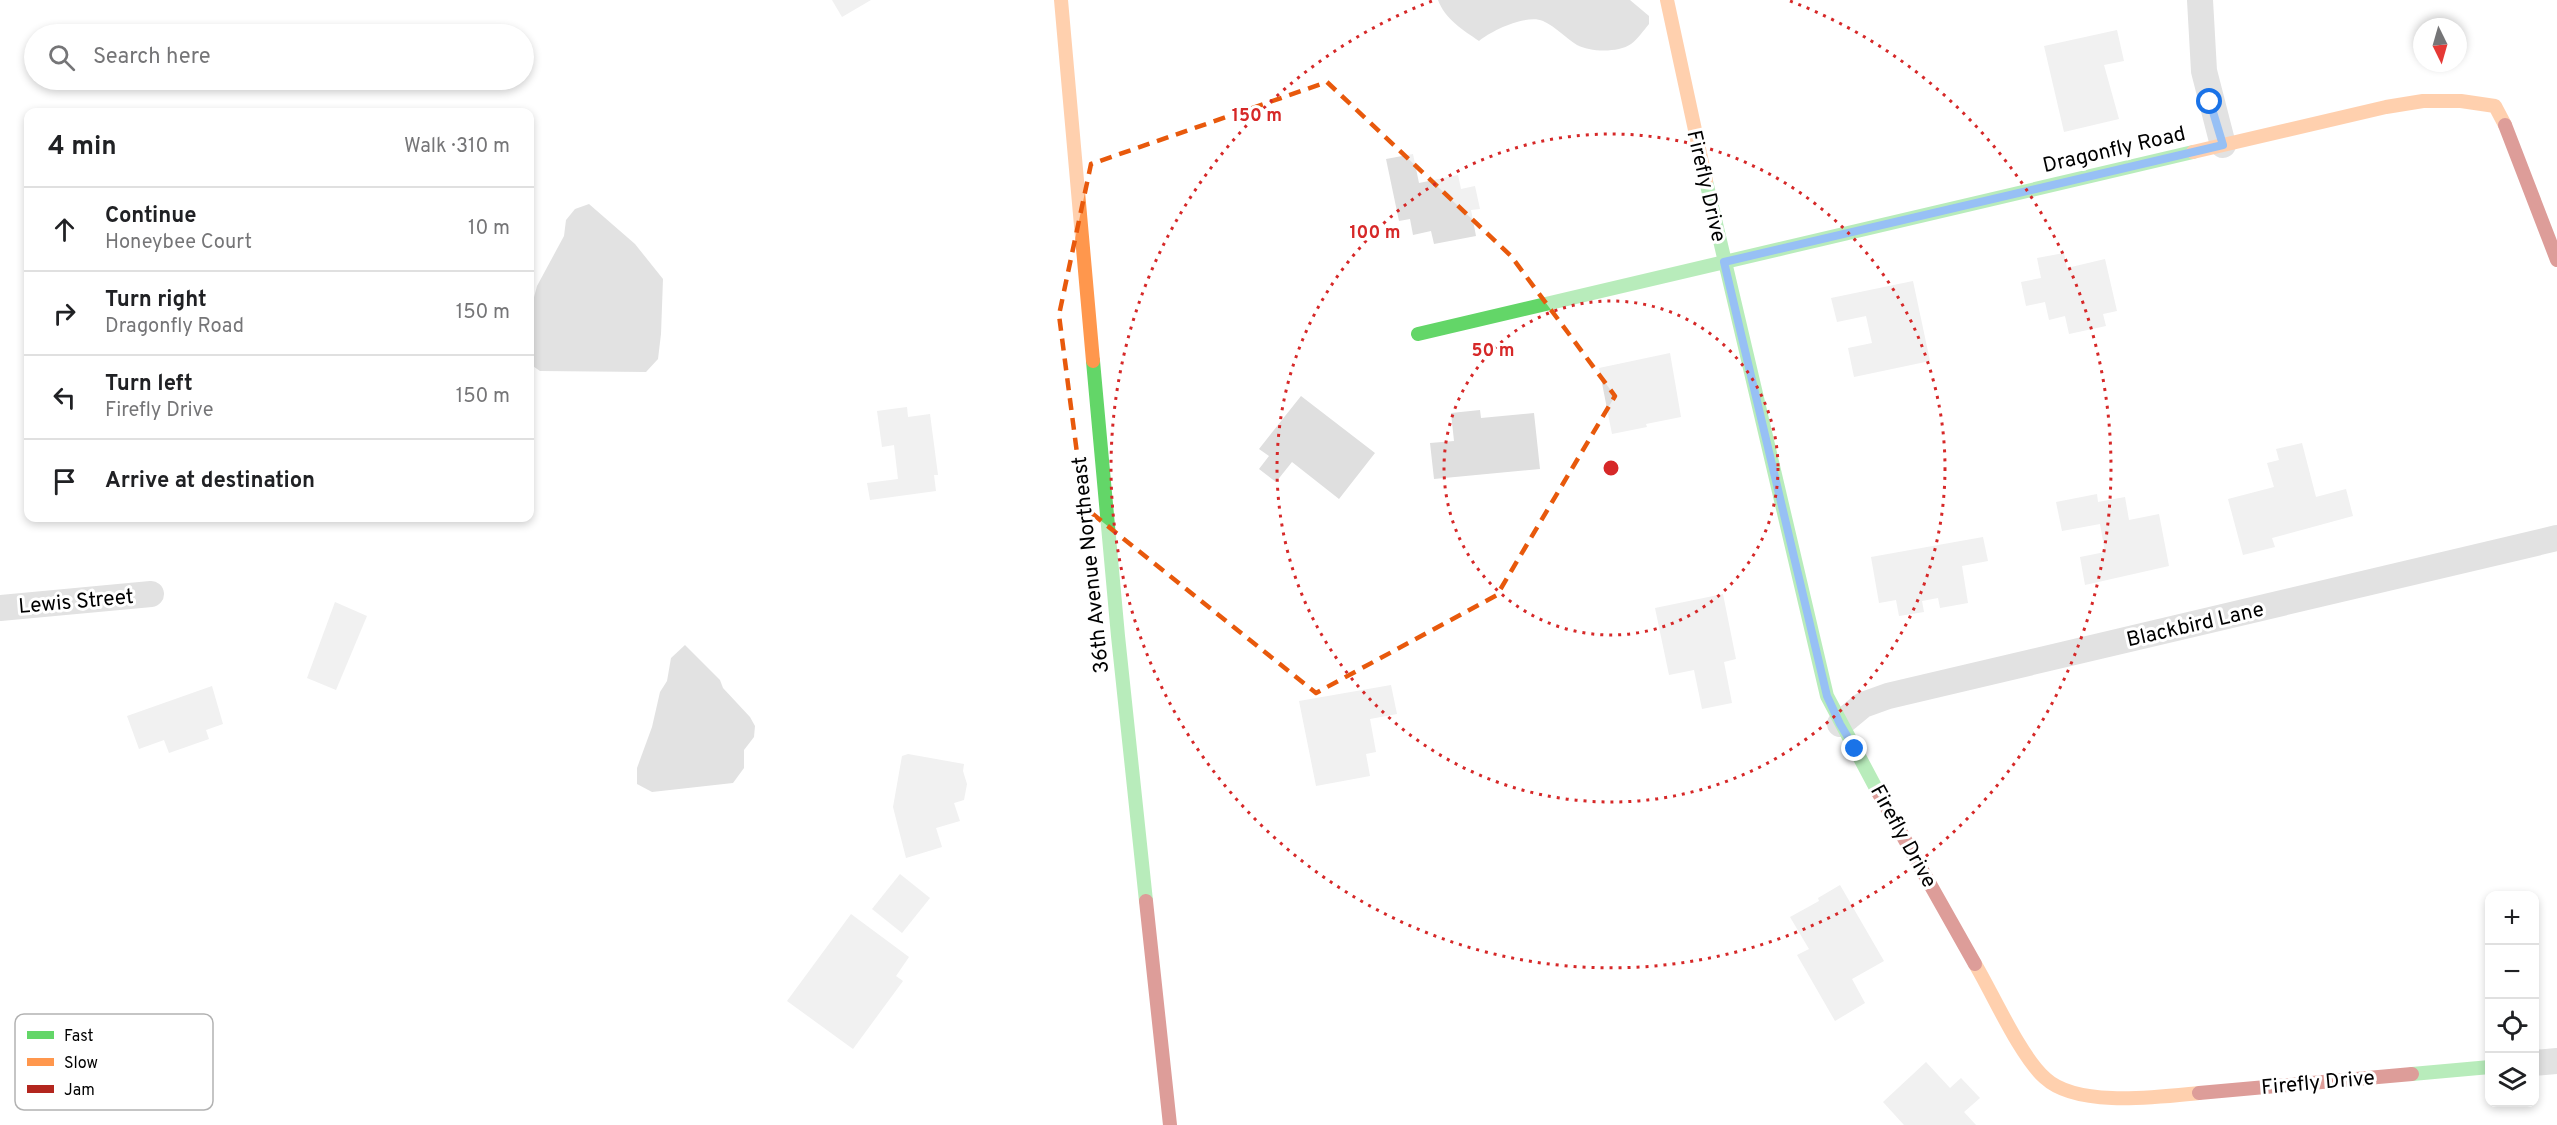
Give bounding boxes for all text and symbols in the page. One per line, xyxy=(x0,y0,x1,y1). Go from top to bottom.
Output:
north arrow xyxy=(2413,18,2467,72)
search box xyxy=(24,24,534,90)
icon: search xyxy=(45,41,78,74)
text: Search here xyxy=(93,44,211,71)
route start xyxy=(2196,88,2222,114)
text: 150 m xyxy=(1232,105,1282,128)
street label: Dragonfly Road xyxy=(2040,121,2188,180)
street label: Firefly Drive xyxy=(1680,128,1732,245)
text: 4 min xyxy=(48,131,117,164)
text: Walk · 310 m xyxy=(404,134,510,160)
text: Continue xyxy=(105,203,196,230)
icon: ahead xyxy=(48,213,81,246)
text: 10 m xyxy=(468,216,510,242)
text: 100 m xyxy=(1349,222,1401,245)
text: Honeybee Court xyxy=(105,230,252,256)
text: Turn right xyxy=(105,287,207,314)
icon: right xyxy=(48,297,81,330)
text: 150 m xyxy=(456,300,510,326)
text: Dragonfly Road xyxy=(105,314,244,340)
text: 50 m xyxy=(1471,340,1515,363)
text: Turn left xyxy=(105,371,193,398)
icon: left xyxy=(48,381,81,414)
text: 150 m xyxy=(456,384,510,410)
text: Firefly Drive xyxy=(105,398,214,424)
street label: 36th Avenue Northeast xyxy=(1067,455,1116,675)
centre of rings xyxy=(1601,458,1621,478)
icon: arrive xyxy=(48,465,81,498)
text: Arrive at destination xyxy=(105,468,315,495)
street label: Lewis Street xyxy=(17,584,135,621)
street label: Blackbird Lane xyxy=(2124,597,2267,654)
route end xyxy=(1841,735,1867,761)
street label: Firefly Drive xyxy=(1863,780,1942,893)
map controls xyxy=(2485,891,2539,1107)
button: + xyxy=(2485,891,2539,945)
button: − xyxy=(2485,945,2539,999)
button: locate xyxy=(2485,999,2539,1053)
legend xyxy=(15,1014,213,1110)
text: Fast xyxy=(64,1027,94,1047)
button: layers xyxy=(2485,1053,2539,1107)
text: Slow xyxy=(64,1054,98,1074)
street label: Firefly Drive xyxy=(2260,1065,2376,1102)
text: Jam xyxy=(64,1081,95,1101)

